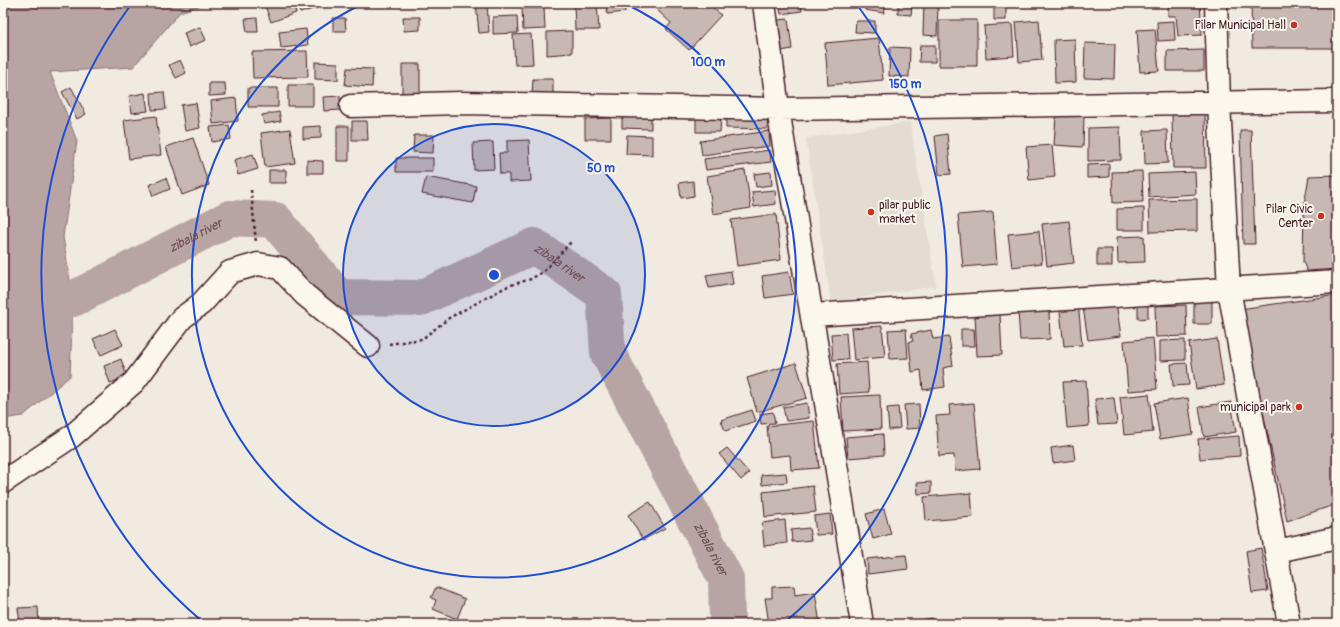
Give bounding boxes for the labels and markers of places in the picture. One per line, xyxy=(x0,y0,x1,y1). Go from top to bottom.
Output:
place label: Pilar Municipal Hall xyxy=(1194,18,1286,33)
marker: Pilar Municipal Hall xyxy=(1289,20,1299,30)
place label: pilar public market xyxy=(879,198,931,227)
place label: Pilar Civic Center xyxy=(1265,202,1314,231)
marker: pilar public market xyxy=(866,207,876,217)
marker: Pilar Civic Center xyxy=(1316,211,1326,221)
centre of rings xyxy=(487,268,501,282)
place label: municipal park xyxy=(1220,400,1291,415)
marker: municipal park xyxy=(1294,402,1304,412)

